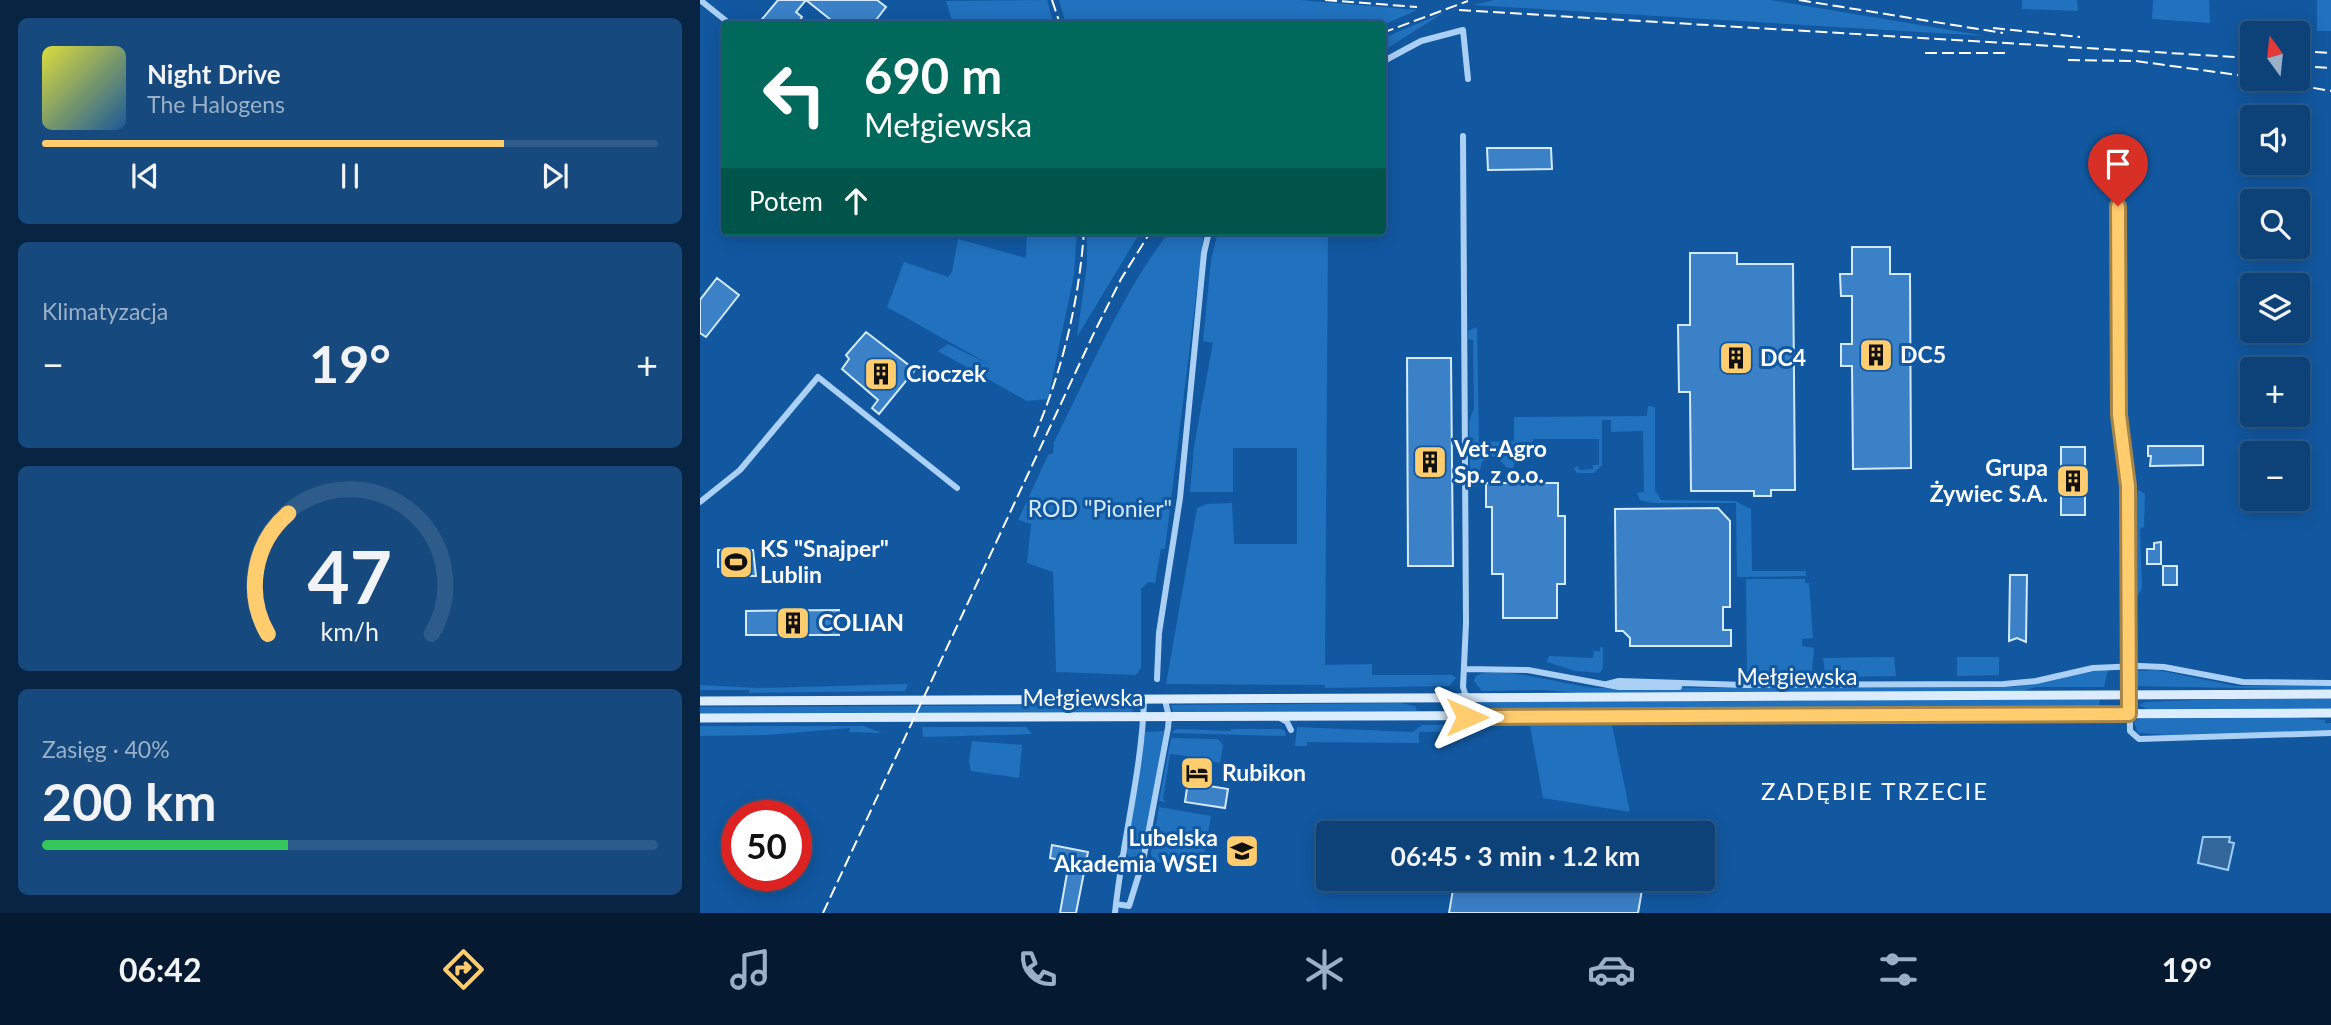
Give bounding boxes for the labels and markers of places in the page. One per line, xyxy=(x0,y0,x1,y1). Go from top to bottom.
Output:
pin xyxy=(2088,134,2148,206)
building icon: DC5 xyxy=(1857,336,1895,374)
building icon: DC4 xyxy=(1717,339,1755,377)
place label: DC5 xyxy=(1900,340,1946,368)
place label: DC4 xyxy=(1760,343,1806,371)
building icon: Cioczek xyxy=(862,355,900,393)
place label: Cioczek xyxy=(906,359,987,387)
place label: Vet-Agro Sp. z o.o. xyxy=(1453,434,1547,488)
building icon: Vet-Agro Sp. z o.o. xyxy=(1411,443,1449,481)
place label: Grupa Żywiec S.A. xyxy=(1930,453,2048,507)
building icon: Grupa Żywiec S.A. xyxy=(2054,462,2092,500)
place label: KS "Snajper" Lublin xyxy=(760,534,889,588)
sports icon: KS "Snajper" Lublin xyxy=(717,543,755,581)
building icon: COLIAN xyxy=(774,604,812,642)
place label: COLIAN xyxy=(818,608,904,636)
hotel icon: Rubikon xyxy=(1178,754,1216,792)
place label: Rubikon xyxy=(1222,758,1306,786)
place label: Lubelska Akademia WSEI xyxy=(1053,823,1218,877)
school or university icon: Lubelska Akademia WSEI xyxy=(1223,832,1261,870)

